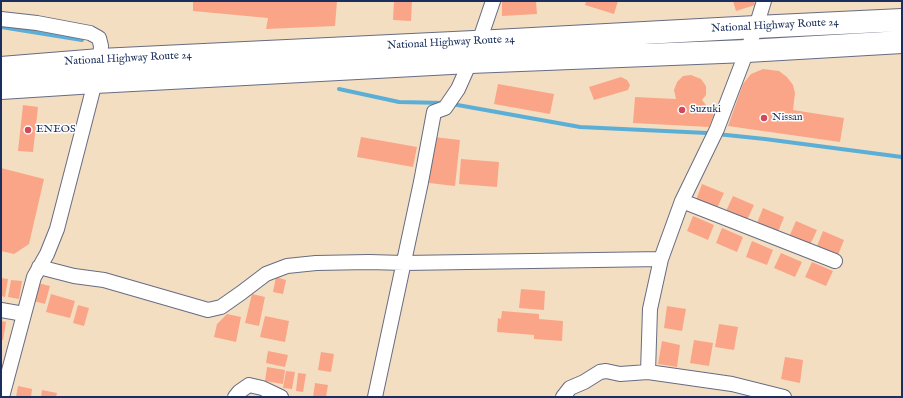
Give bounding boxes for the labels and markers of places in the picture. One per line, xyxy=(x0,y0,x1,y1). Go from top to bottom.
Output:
place label: Suzuki xyxy=(690,103,721,117)
marker: Suzuki xyxy=(677,105,687,115)
place label: Nissan xyxy=(772,111,803,125)
marker: Nissan xyxy=(759,113,769,123)
place label: ENEOS xyxy=(36,123,76,137)
marker: ENEOS xyxy=(23,125,33,135)

